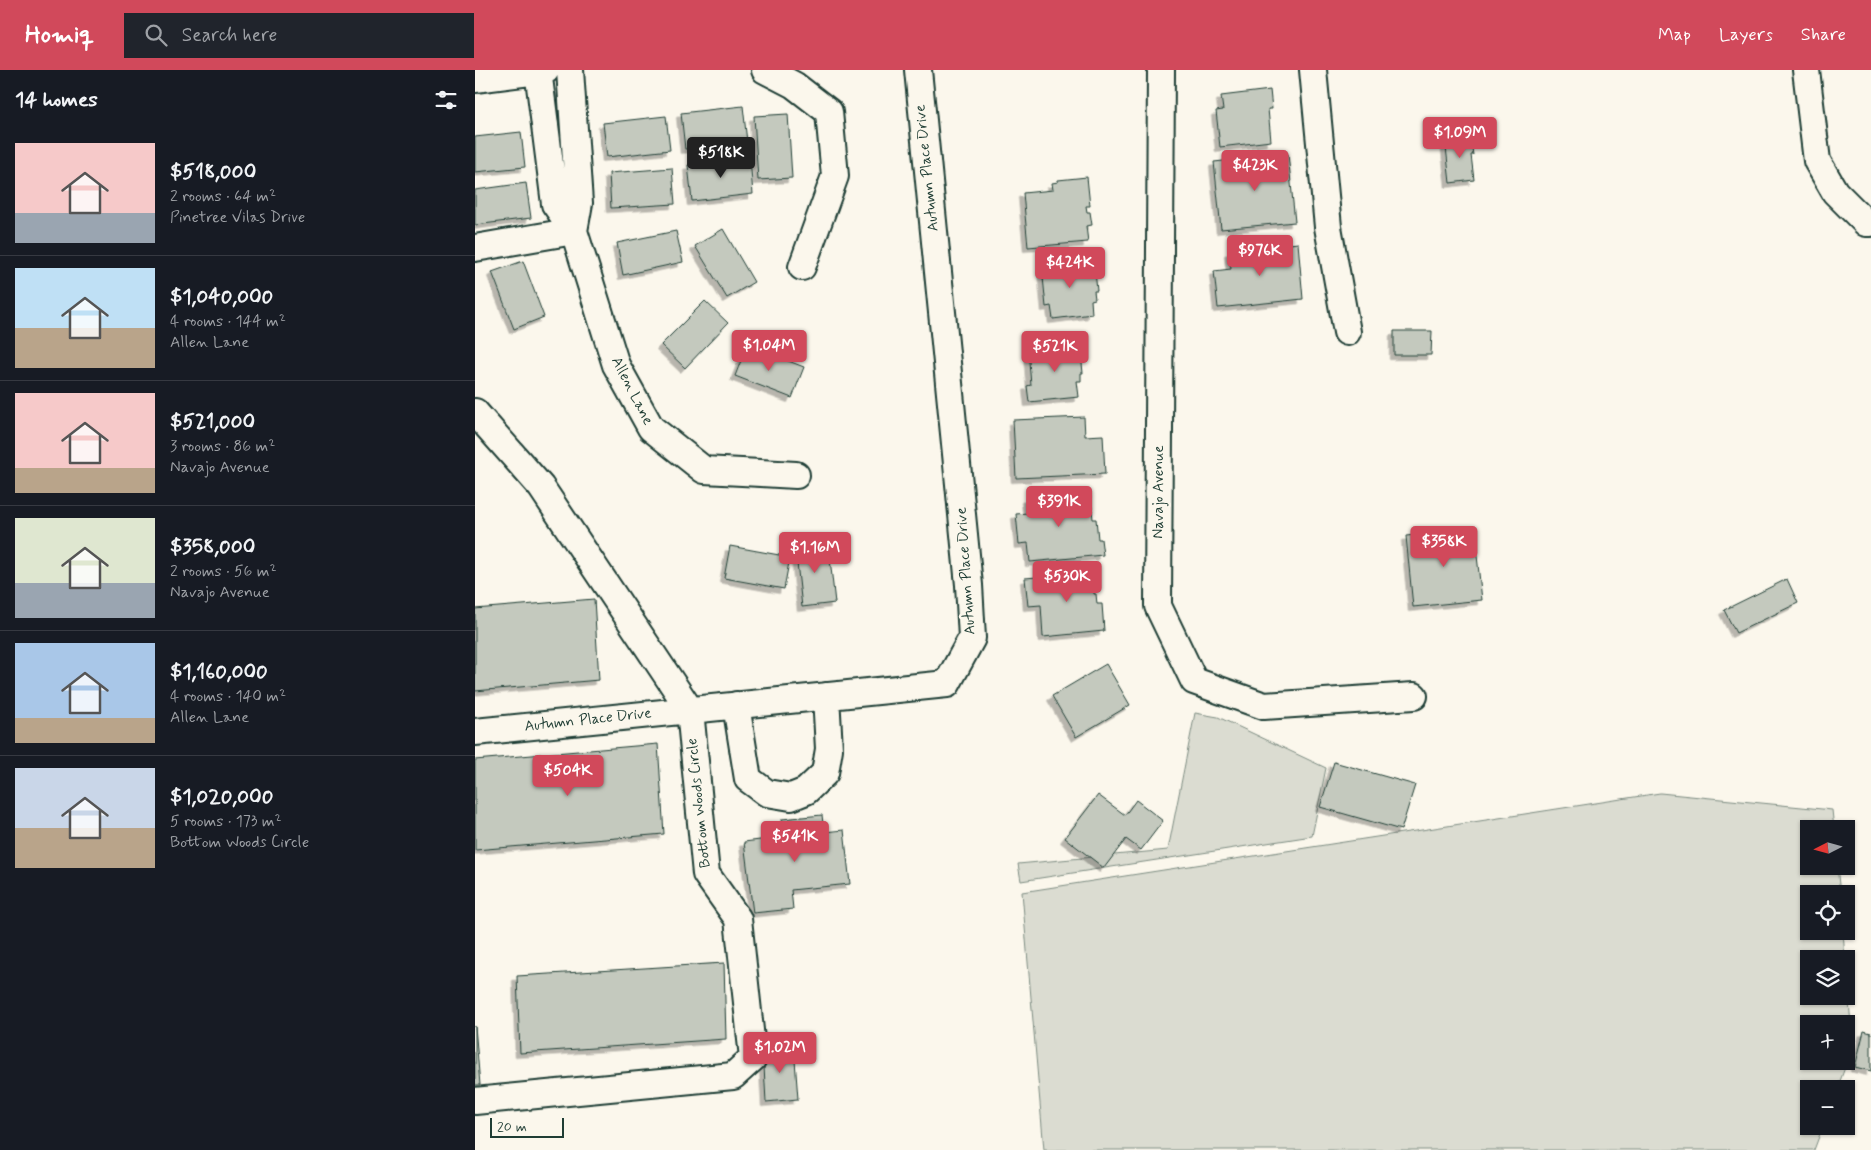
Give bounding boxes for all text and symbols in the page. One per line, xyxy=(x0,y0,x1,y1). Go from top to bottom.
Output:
search box xyxy=(124,13,474,58)
text: Homiq xyxy=(25,20,94,51)
icon: search xyxy=(142,21,170,49)
text: Search here xyxy=(182,23,277,48)
text: Map xyxy=(1658,23,1691,47)
text: Layers xyxy=(1719,23,1773,47)
text: Share xyxy=(1801,23,1846,47)
text: 14 homes xyxy=(15,86,98,114)
icon: filters xyxy=(432,86,460,114)
street label: Autumn Place Drive xyxy=(910,103,944,233)
pin: $1.09M xyxy=(1419,116,1501,159)
text: $1.09M xyxy=(1434,122,1486,143)
pin: $518K xyxy=(686,136,756,179)
text: $518K xyxy=(698,142,744,163)
pin: $423K xyxy=(1220,150,1290,192)
text: $423K xyxy=(1233,155,1278,176)
text: $518,000 xyxy=(170,158,256,186)
icon: home xyxy=(55,163,115,223)
text: 2 rooms · 64 m² xyxy=(170,186,276,207)
text: Pinetree Vilas Drive xyxy=(170,207,305,228)
pin: $976K xyxy=(1225,234,1295,277)
text: $976K xyxy=(1238,240,1282,261)
pin: $424K xyxy=(1035,246,1105,289)
text: $424K xyxy=(1046,252,1094,273)
text: $1,040,000 xyxy=(170,283,273,311)
icon: home xyxy=(55,288,115,348)
text: 4 rooms · 144 m² xyxy=(170,311,286,332)
pin: $1.04M xyxy=(728,330,810,372)
pin: $521K xyxy=(1020,330,1090,373)
text: Allen Lane xyxy=(170,332,249,353)
text: $1.04M xyxy=(743,335,795,356)
text: $521K xyxy=(1033,336,1077,357)
street label: Allen Lane xyxy=(606,353,658,429)
text: $521,000 xyxy=(170,408,255,436)
icon: home xyxy=(55,413,115,473)
text: 3 rooms · 86 m² xyxy=(170,436,275,457)
street label: Navajo Avenue xyxy=(1149,445,1169,539)
text: Navajo Avenue xyxy=(170,457,270,478)
pin: $391K xyxy=(1024,486,1094,528)
text: $391K xyxy=(1037,491,1081,512)
street label: Autumn Place Drive xyxy=(952,507,980,635)
pin: $358K xyxy=(1409,526,1479,568)
text: $358K xyxy=(1421,531,1467,552)
pin: $1.16M xyxy=(774,532,856,574)
text: $358,000 xyxy=(170,533,255,561)
text: $1.16M xyxy=(790,537,840,558)
icon: home xyxy=(55,538,115,598)
pin: $530K xyxy=(1032,560,1102,603)
text: 2 rooms · 56 m² xyxy=(170,561,277,582)
text: $530K xyxy=(1044,566,1090,587)
text: Navajo Avenue xyxy=(170,582,270,603)
text: $1,160,000 xyxy=(170,658,268,686)
icon: home xyxy=(55,663,115,723)
text: 4 rooms · 140 m² xyxy=(170,686,286,707)
street label: Autumn Place Drive xyxy=(523,703,653,737)
text: Allen Lane xyxy=(170,707,249,728)
street label: Bottom Woods Circle xyxy=(682,737,716,869)
pin: $504K xyxy=(533,754,603,797)
text: $504K xyxy=(544,760,592,781)
text: $1,020,000 xyxy=(170,783,273,811)
icon: home xyxy=(55,788,115,848)
text: 5 rooms · 173 m² xyxy=(170,811,282,832)
pin: $541K xyxy=(760,820,830,863)
north arrow xyxy=(1800,820,1855,875)
map controls xyxy=(1800,820,1855,1135)
text: $541K xyxy=(772,826,818,847)
text: Bottom Woods Circle xyxy=(170,832,309,853)
button: locate xyxy=(1800,885,1855,940)
button: layers xyxy=(1800,950,1855,1005)
button: + xyxy=(1800,1015,1855,1070)
pin: $1.02M xyxy=(739,1032,821,1074)
text: $1.02M xyxy=(754,1037,806,1058)
button: − xyxy=(1800,1080,1855,1135)
scale bar xyxy=(490,1115,564,1138)
text: 20 m xyxy=(497,1118,527,1136)

